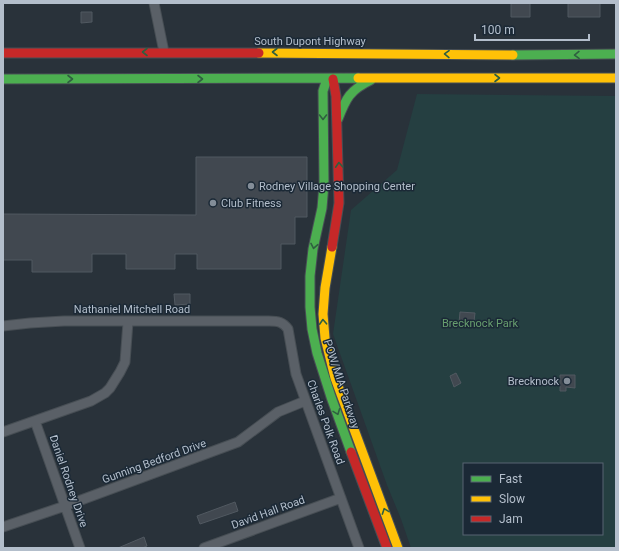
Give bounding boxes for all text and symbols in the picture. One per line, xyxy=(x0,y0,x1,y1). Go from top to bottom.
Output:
scale bar xyxy=(475,16,589,42)
text: 100 m xyxy=(481,23,515,37)
street label: South Dupont Highway xyxy=(254,35,367,48)
one-way arrow xyxy=(142,48,148,56)
one-way arrow xyxy=(272,48,278,56)
one-way arrow xyxy=(444,50,450,58)
one-way arrow xyxy=(574,50,580,59)
one-way arrow xyxy=(494,74,500,82)
one-way arrow xyxy=(67,75,73,83)
one-way arrow xyxy=(197,75,203,83)
one-way arrow xyxy=(319,114,327,120)
one-way arrow xyxy=(334,162,343,168)
place label: Rodney Village Shopping Center xyxy=(259,180,415,193)
marker: Rodney Village Shopping Center xyxy=(246,181,256,191)
place label: Club Fitness xyxy=(221,197,282,210)
marker: Club Fitness xyxy=(208,198,218,208)
one-way arrow xyxy=(311,243,319,249)
street label: Nathaniel Mitchell Road xyxy=(74,303,190,316)
park label: Brecknock Park xyxy=(442,317,519,330)
one-way arrow xyxy=(319,319,328,325)
street label: POW/MIA Parkway xyxy=(321,338,362,431)
place label: Brecknock xyxy=(508,375,559,388)
marker: Brecknock xyxy=(562,376,572,386)
street label: Charles Polk Road xyxy=(304,378,347,466)
one-way arrow xyxy=(332,408,340,415)
street label: Daniel Rodney Drive xyxy=(47,433,91,529)
street label: Gunning Bedford Drive xyxy=(100,437,208,486)
legend xyxy=(463,463,603,535)
text: Fast xyxy=(499,472,522,486)
text: Slow xyxy=(499,492,525,506)
street label: David Hall Road xyxy=(230,493,307,532)
one-way arrow xyxy=(381,508,389,515)
text: Jam xyxy=(499,512,523,526)

